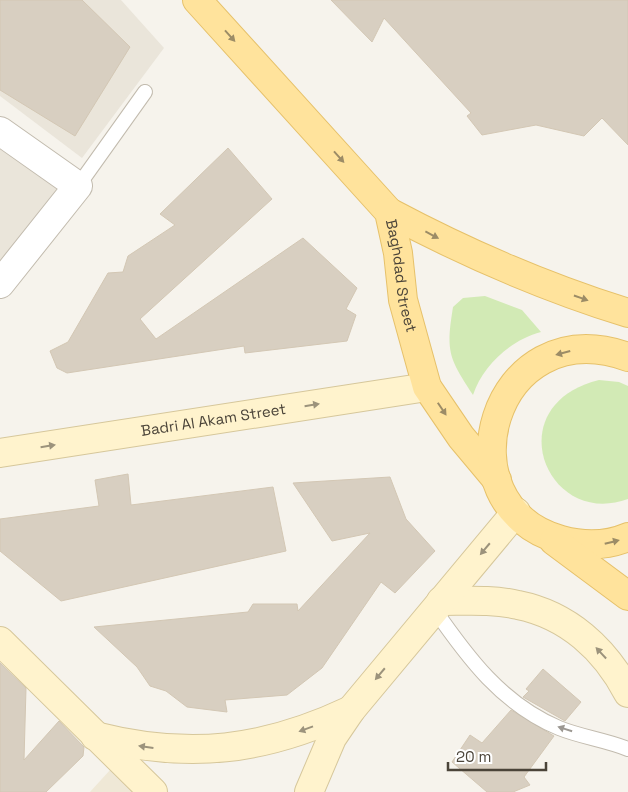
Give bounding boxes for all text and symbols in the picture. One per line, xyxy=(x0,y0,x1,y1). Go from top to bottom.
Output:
one-way arrow xyxy=(224,30,236,42)
one-way arrow xyxy=(333,150,345,162)
street label: Baghdad Street xyxy=(382,217,421,334)
one-way arrow xyxy=(424,231,439,239)
one-way arrow xyxy=(574,294,589,302)
one-way arrow xyxy=(556,349,571,357)
street label: Badri Al Akam Street xyxy=(140,399,287,440)
one-way arrow xyxy=(305,400,321,408)
one-way arrow xyxy=(437,402,447,415)
one-way arrow xyxy=(41,442,57,450)
one-way arrow xyxy=(605,538,620,546)
one-way arrow xyxy=(479,542,490,555)
one-way arrow xyxy=(595,647,607,659)
one-way arrow xyxy=(375,667,386,680)
one-way arrow xyxy=(298,725,313,733)
one-way arrow xyxy=(557,725,572,733)
scale bar xyxy=(448,740,546,772)
one-way arrow xyxy=(138,743,154,751)
text: 20 m xyxy=(456,747,491,766)

